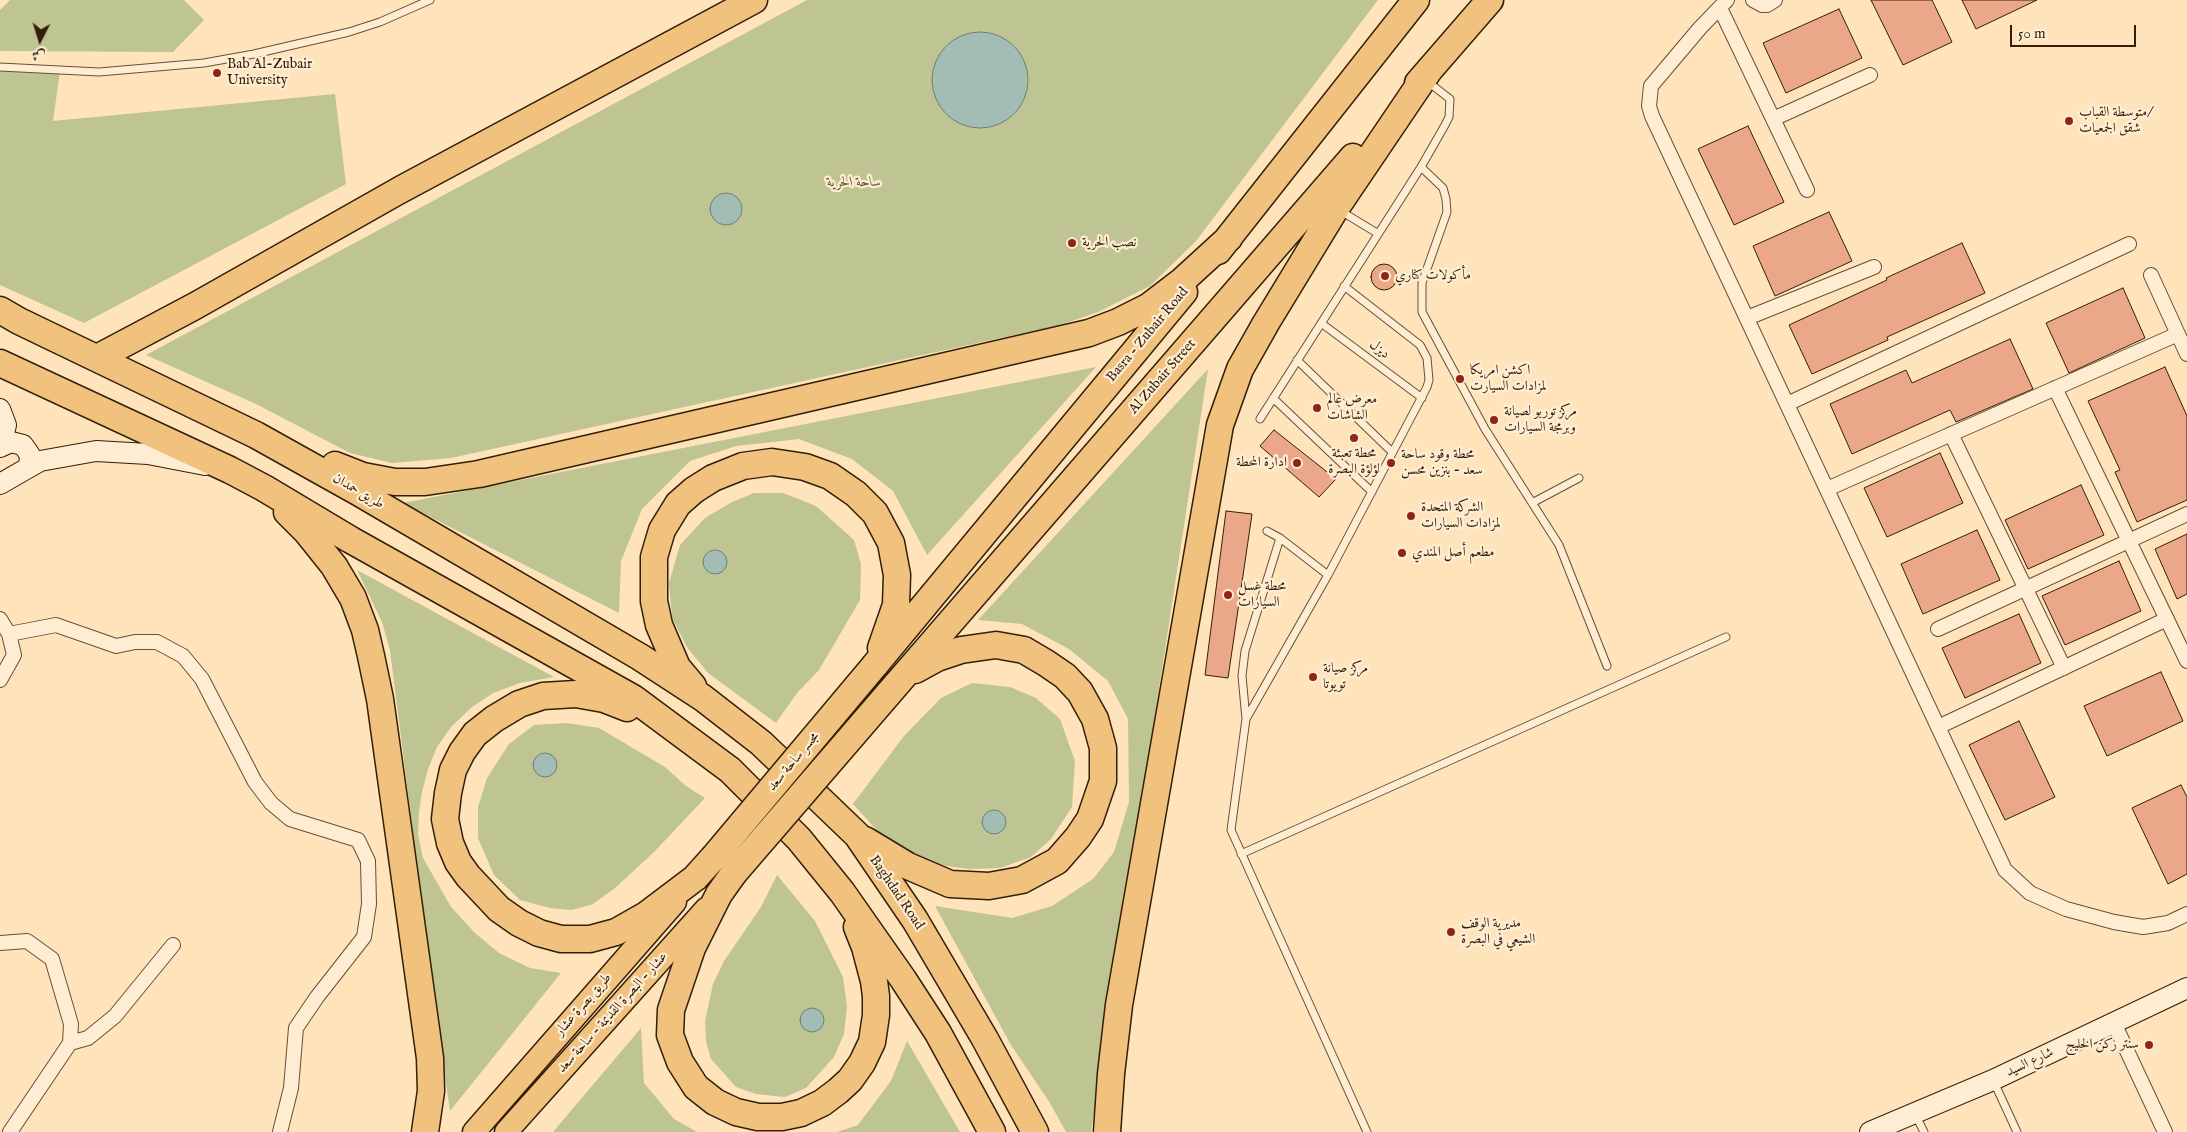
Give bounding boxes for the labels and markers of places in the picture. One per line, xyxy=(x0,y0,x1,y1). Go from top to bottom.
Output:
place label: Bab Al-Zubair University xyxy=(227,57,312,90)
marker: Bab Al-Zubair University xyxy=(211,67,223,79)
place label: متوسطة القباب/ شقق الجمعيات xyxy=(2079,105,2152,138)
marker: متوسطة القباب/ شقق الجمعيات xyxy=(2063,115,2075,127)
place label: نصب الحرية xyxy=(1082,235,1137,251)
marker: نصب الحرية xyxy=(1066,237,1078,249)
place label: مأكولات كناري xyxy=(1395,268,1471,284)
marker: مأكولات كناري xyxy=(1379,270,1391,282)
place label: اكشن امريكا لمزادات السيارت xyxy=(1470,363,1547,396)
marker: اكشن امريكا لمزادات السيارت xyxy=(1454,373,1466,385)
place label: معرض عالم الشاشات xyxy=(1327,392,1377,424)
marker: معرض عالم الشاشات xyxy=(1311,402,1323,414)
place label: مركز توربو لصيانة وبرمجة السيارات xyxy=(1504,404,1577,437)
marker: مركز توربو لصيانة وبرمجة السيارات xyxy=(1488,414,1500,426)
marker: محطة تعبئة لؤلؤة البصرة xyxy=(1348,432,1360,444)
place label: محطة تعبئة لؤلؤة البصرة xyxy=(1328,446,1380,478)
place label: محطة وقود ساحة سعد - بنزين محسن xyxy=(1401,447,1483,480)
place label: ادارة المحطة xyxy=(1236,455,1287,471)
marker: ادارة المحطة xyxy=(1291,457,1303,469)
marker: محطة وقود ساحة سعد - بنزين محسن xyxy=(1385,457,1397,469)
place label: الشركة المتحدة لمزادات السيارات xyxy=(1421,500,1501,532)
marker: الشركة المتحدة لمزادات السيارات xyxy=(1405,510,1417,522)
place label: مطعم أصل المندي xyxy=(1412,545,1494,561)
marker: مطعم أصل المندي xyxy=(1396,547,1408,559)
place label: محطة غسل السيارات xyxy=(1238,579,1286,612)
marker: محطة غسل السيارات xyxy=(1222,589,1234,601)
place label: مركز صيانة تويوتا xyxy=(1323,661,1368,694)
marker: مركز صيانة تويوتا xyxy=(1307,671,1319,683)
place label: مديرية الوقف الشيعي في البصرة xyxy=(1461,916,1535,949)
marker: مديرية الوقف الشيعي في البصرة xyxy=(1445,926,1457,938)
place label: سنتر ركن الخليج xyxy=(2065,1037,2139,1053)
marker: سنتر ركن الخليج xyxy=(2143,1039,2155,1051)

